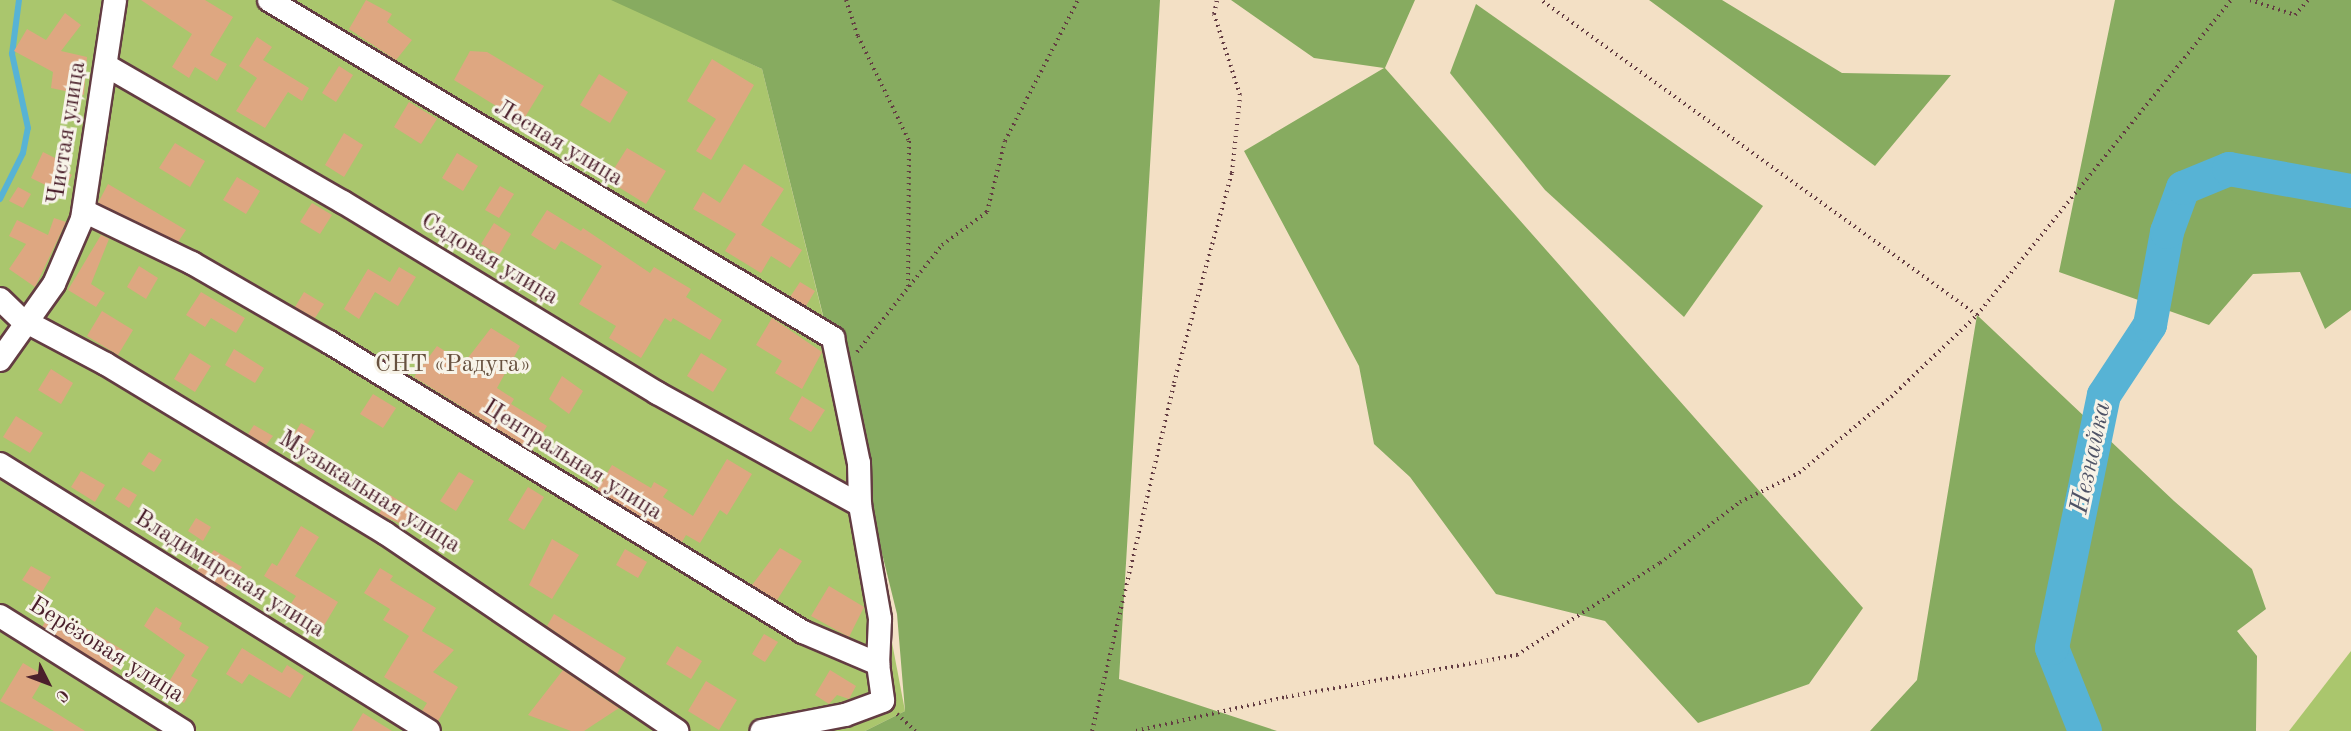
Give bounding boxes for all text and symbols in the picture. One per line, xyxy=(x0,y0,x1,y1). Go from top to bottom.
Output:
street label: Чистая улица xyxy=(42,59,94,207)
street label: Лесная улица xyxy=(488,94,628,194)
street label: Садовая улица xyxy=(415,208,563,312)
park label: СНТ «Радуга» xyxy=(375,352,531,380)
street label: Центральная улица xyxy=(477,394,667,528)
water label: Незнайка xyxy=(2065,399,2119,517)
street label: Музыкальная улица xyxy=(273,425,465,561)
street label: Владимирская улица xyxy=(128,505,330,645)
street label: Берёзовая улица xyxy=(23,592,189,710)
north arrow xyxy=(18,653,78,713)
text: С xyxy=(52,686,71,704)

